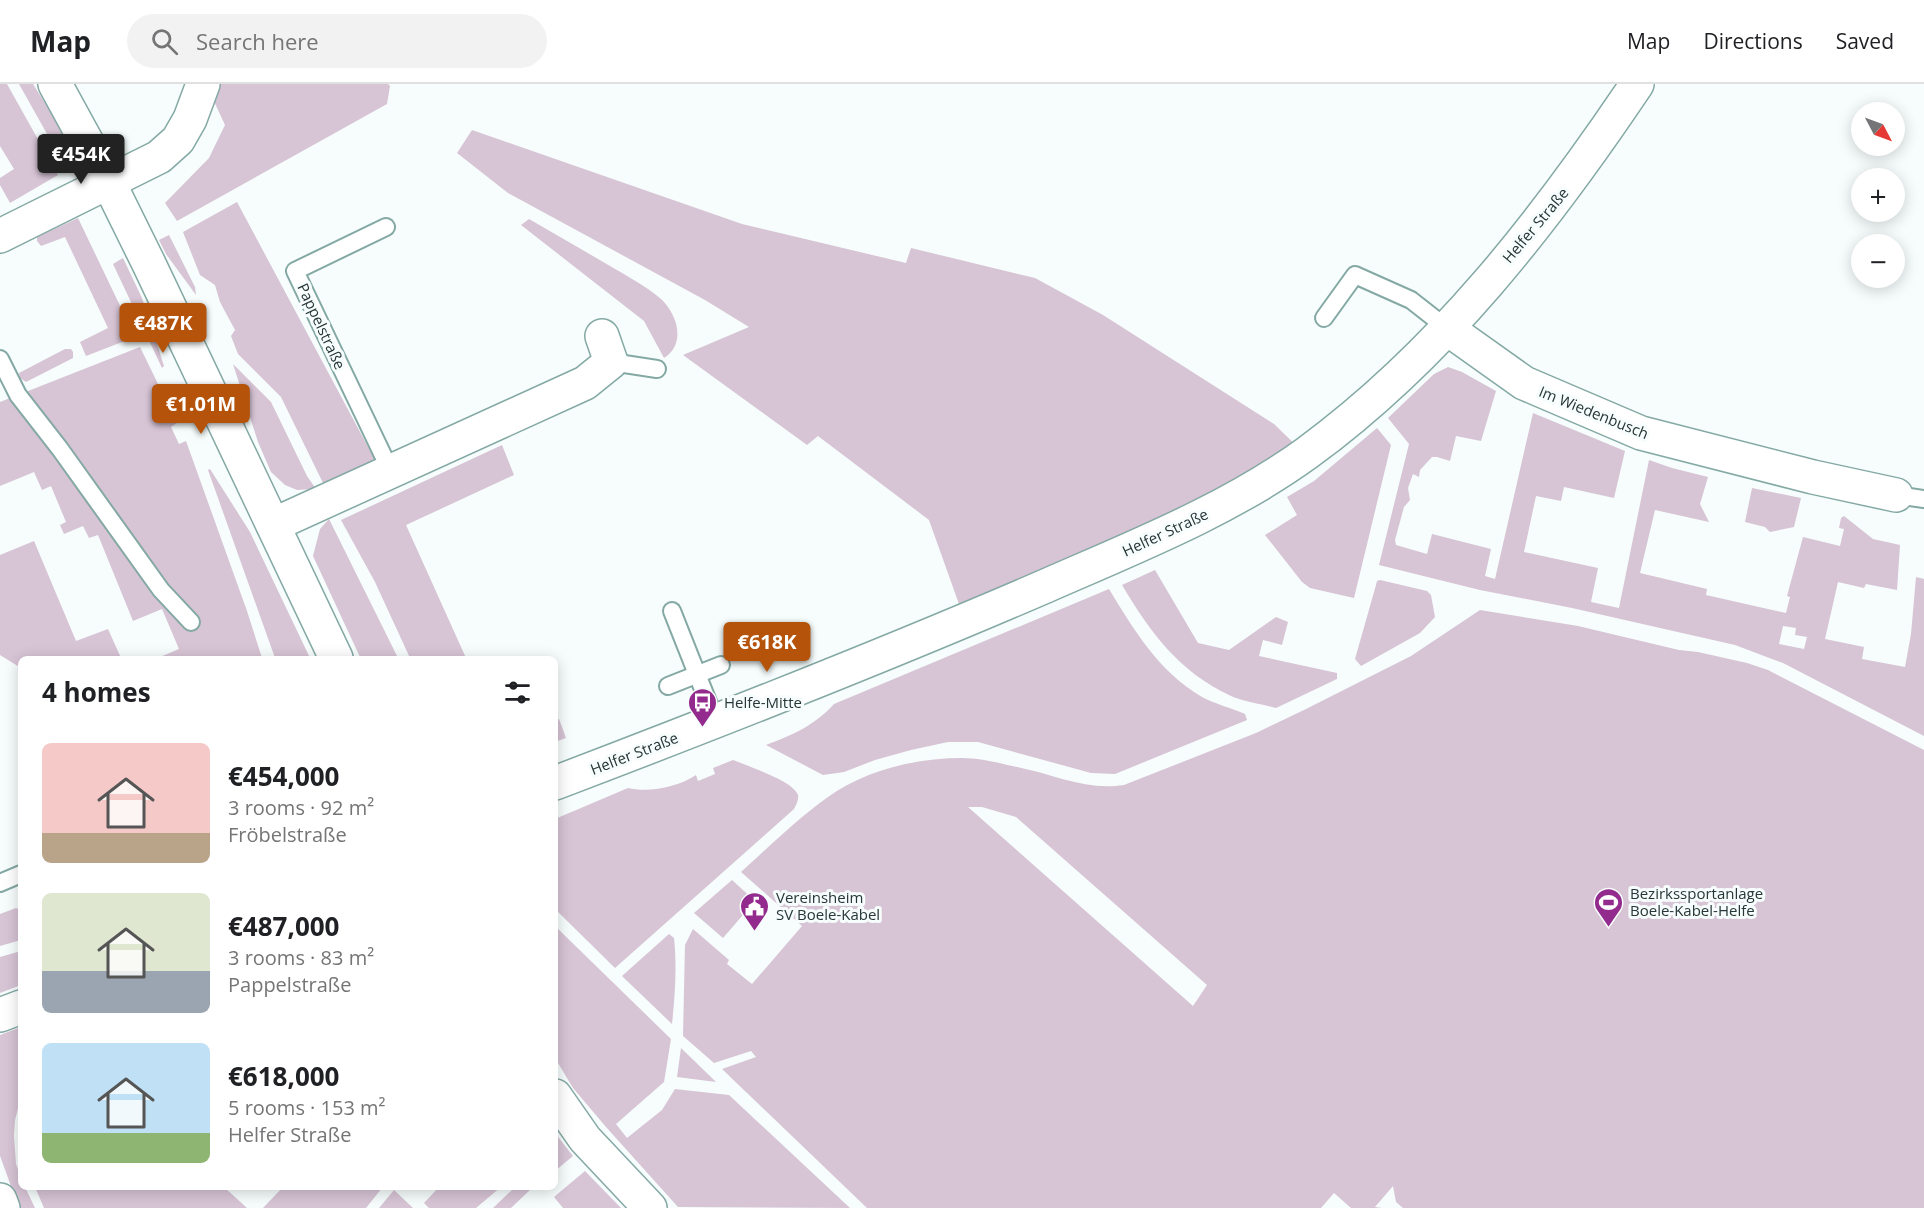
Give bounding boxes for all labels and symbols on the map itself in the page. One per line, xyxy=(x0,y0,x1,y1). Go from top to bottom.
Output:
north arrow xyxy=(1851,102,1905,156)
pin: €454K xyxy=(39,134,123,185)
street label: Helfer Straße xyxy=(1498,183,1572,267)
street label: Pappelstraße xyxy=(293,280,351,372)
pin: €487K xyxy=(121,303,205,354)
street label: Im Wiedenbusch xyxy=(1536,381,1652,443)
pin: €1.01M xyxy=(152,384,250,435)
street label: Helfer Straße xyxy=(1119,503,1211,561)
pin: €618K xyxy=(725,622,809,673)
bus stop icon: Helfe-Mitte xyxy=(687,686,719,728)
place label: Helfe-Mitte xyxy=(724,692,802,712)
street label: Helfer Straße xyxy=(587,727,681,779)
place label: Bezirkssportanlage Boele-Kabel-Helfe xyxy=(1630,883,1763,920)
sports icon: Bezirkssportanlage Boele-Kabel-Helfe xyxy=(1593,886,1625,928)
place label: Vereinsheim SV Boele-Kabel xyxy=(776,887,880,924)
public building icon: Vereinsheim SV Boele-Kabel xyxy=(739,890,771,932)

